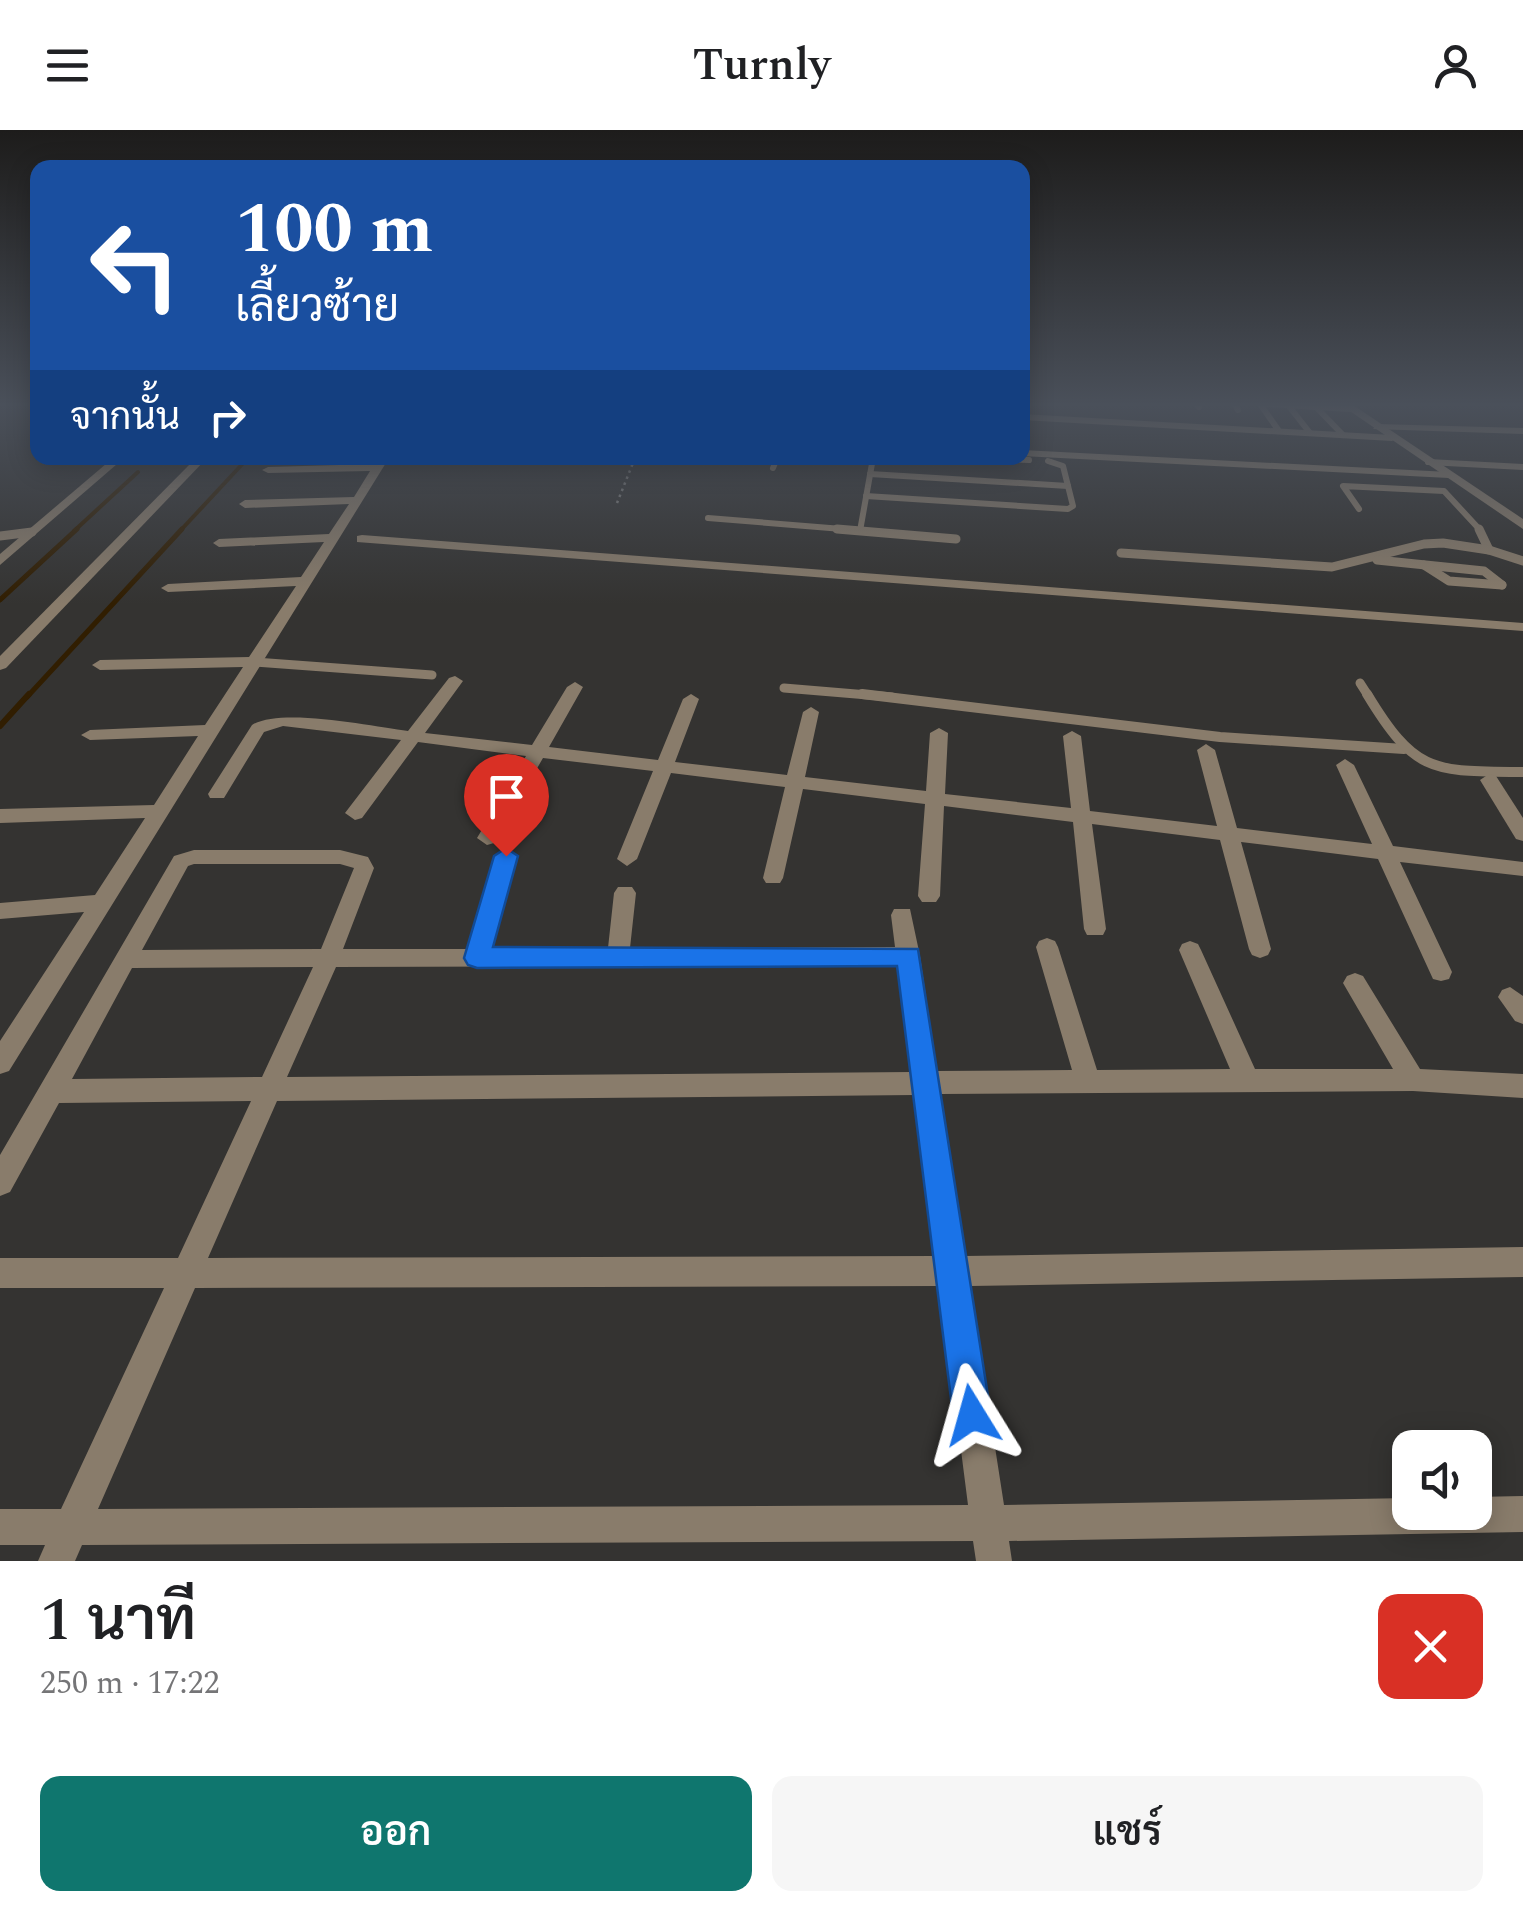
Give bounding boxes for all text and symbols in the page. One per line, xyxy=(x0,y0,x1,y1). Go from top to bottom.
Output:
text: Turnly xyxy=(692,31,831,100)
icon: menu xyxy=(40,38,95,93)
icon: person xyxy=(1428,38,1483,93)
text: 100 m xyxy=(235,177,433,283)
icon: left xyxy=(70,200,200,330)
text: เลี้ยวซ้าย xyxy=(235,273,399,342)
text: จากนั้น xyxy=(70,389,180,447)
icon: right xyxy=(200,390,255,445)
pin xyxy=(464,754,549,857)
icon: arrive xyxy=(479,769,534,824)
position arrow xyxy=(920,1363,1024,1467)
map controls xyxy=(1392,1430,1492,1530)
button: sound xyxy=(1392,1430,1492,1530)
text: 1 นาที xyxy=(40,1575,196,1667)
button: close xyxy=(1378,1594,1483,1699)
text: 250 m · 17:22 xyxy=(40,1659,220,1708)
button: ออก xyxy=(40,1776,752,1891)
button: แชร์ xyxy=(772,1776,1483,1891)

